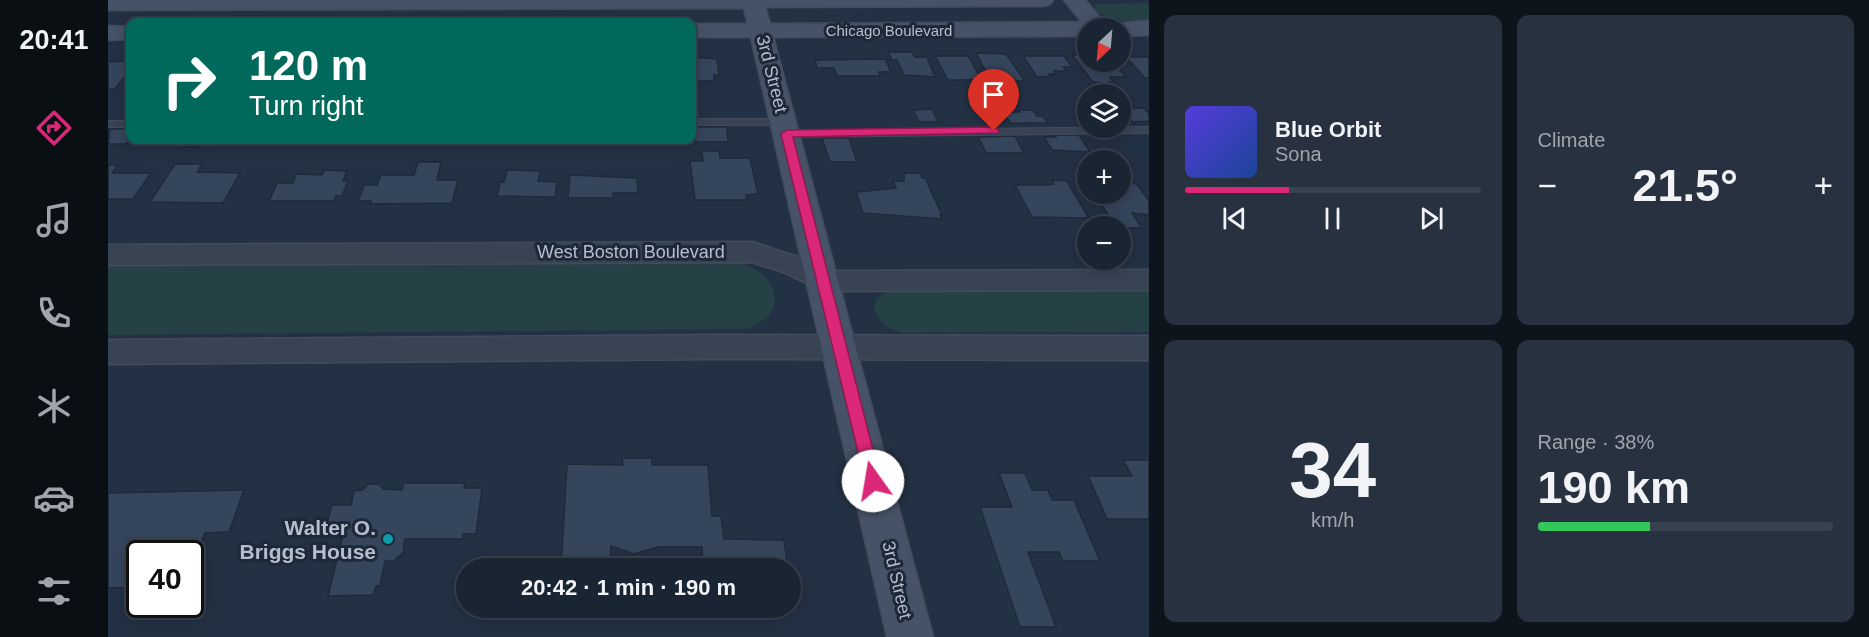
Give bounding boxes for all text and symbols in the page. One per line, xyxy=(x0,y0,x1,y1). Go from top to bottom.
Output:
north arrow xyxy=(1077,18,1131,72)
map controls xyxy=(1077,18,1131,270)
street label: Chicago Boulevard xyxy=(826,22,952,39)
text: 20:41 xyxy=(19,25,89,55)
street label: 3rd Street xyxy=(753,33,791,115)
icon: right xyxy=(150,42,228,120)
text: 120 m xyxy=(249,42,368,89)
pin xyxy=(968,69,1019,131)
icon: arrive xyxy=(977,78,1010,111)
button: layers xyxy=(1077,84,1131,138)
text: Turn right xyxy=(249,91,364,121)
icon: directions xyxy=(33,107,75,149)
text: Blue Orbit xyxy=(1275,117,1381,142)
text: Climate xyxy=(1538,129,1605,151)
text: Sona xyxy=(1275,143,1322,165)
button: + xyxy=(1077,150,1131,204)
text: 21.5° xyxy=(1632,160,1738,211)
text: − xyxy=(1538,167,1557,204)
text: + xyxy=(1814,167,1833,204)
icon: music xyxy=(33,199,75,241)
icon: previous xyxy=(1218,202,1251,235)
icon: pause xyxy=(1316,202,1349,235)
icon: next xyxy=(1415,202,1448,235)
button: − xyxy=(1077,216,1131,270)
street label: West Boston Boulevard xyxy=(537,242,725,262)
icon: phone xyxy=(33,292,75,334)
icon: climate xyxy=(33,385,75,427)
text: 34 xyxy=(1289,426,1376,514)
text: Range · 38% xyxy=(1538,431,1654,453)
position arrow xyxy=(841,449,905,513)
text: 190 km xyxy=(1538,462,1690,513)
icon: car xyxy=(33,477,75,519)
text: km/h xyxy=(1311,509,1354,531)
place label: Walter O. Briggs House xyxy=(239,516,376,563)
marker: Walter O. Briggs House xyxy=(381,532,395,546)
street label: 3rd Street xyxy=(878,539,916,621)
speed limit sign: 40 xyxy=(126,540,204,618)
icon: filters xyxy=(33,570,75,612)
text: 20:42 · 1 min · 190 m xyxy=(521,575,736,600)

